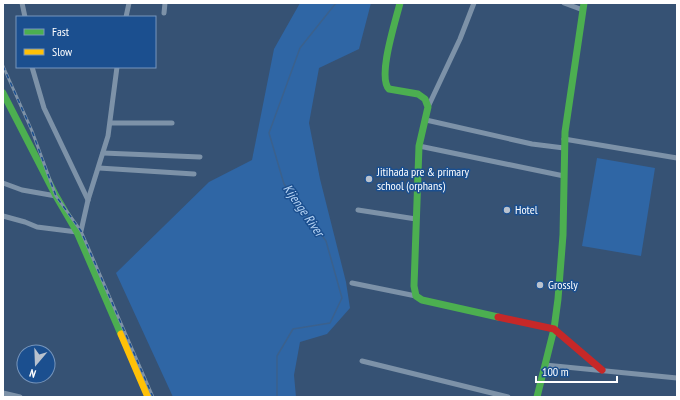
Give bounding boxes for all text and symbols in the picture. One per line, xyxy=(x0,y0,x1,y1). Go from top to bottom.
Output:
legend xyxy=(16,16,156,68)
text: Fast xyxy=(52,24,70,39)
text: Slow xyxy=(52,44,73,59)
place label: Jitihada pre & primary school (orphans) xyxy=(376,164,469,193)
marker: Jitihada pre & primary school (orphans) xyxy=(364,174,374,184)
water label: Kijenge River xyxy=(279,181,329,242)
place label: Hotel xyxy=(515,202,538,217)
marker: Hotel xyxy=(502,205,512,215)
place label: Grossly xyxy=(548,277,578,292)
marker: Grossly xyxy=(535,280,545,290)
north arrow xyxy=(16,344,56,384)
scale bar xyxy=(536,358,617,384)
text: 100 m xyxy=(542,364,569,379)
text: N xyxy=(28,366,38,381)

